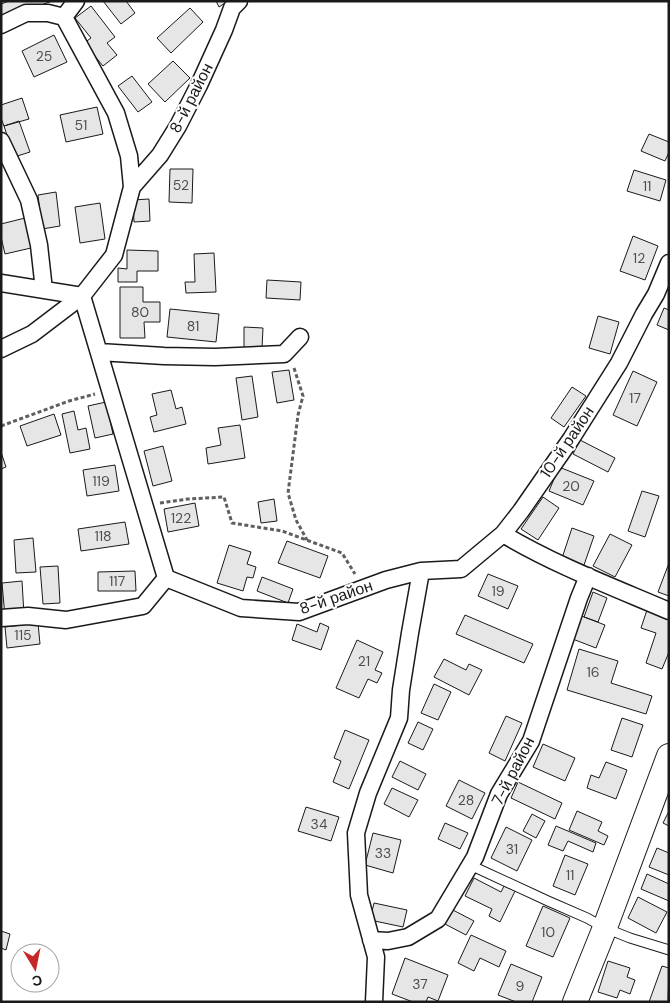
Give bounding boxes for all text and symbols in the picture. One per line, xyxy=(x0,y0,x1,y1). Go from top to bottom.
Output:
house number: 25 xyxy=(36,47,52,65)
street label: 8-й район xyxy=(164,59,218,137)
house number: 51 xyxy=(75,116,87,134)
house number: 52 xyxy=(173,176,189,194)
house number: 11 xyxy=(643,177,651,195)
house number: 12 xyxy=(633,249,645,267)
house number: 80 xyxy=(131,303,149,321)
house number: 81 xyxy=(187,317,199,335)
house number: 17 xyxy=(629,389,641,407)
street label: 10-й район xyxy=(535,402,599,482)
house number: 119 xyxy=(92,472,110,490)
house number: 20 xyxy=(562,477,580,495)
house number: 122 xyxy=(171,509,191,527)
house number: 118 xyxy=(94,527,112,545)
house number: 117 xyxy=(109,572,125,590)
street label: 8-й район xyxy=(297,575,375,619)
house number: 19 xyxy=(491,582,505,600)
house number: 115 xyxy=(14,626,32,644)
house number: 21 xyxy=(358,652,370,670)
house number: 16 xyxy=(586,663,600,681)
street label: 7-й район xyxy=(487,733,539,809)
house number: 28 xyxy=(458,791,474,809)
house number: 34 xyxy=(311,815,328,833)
house number: 31 xyxy=(506,840,518,858)
house number: 33 xyxy=(375,844,391,862)
house number: 11 xyxy=(566,866,574,884)
house number: 10 xyxy=(541,923,555,941)
north arrow xyxy=(10,943,60,993)
text: С xyxy=(31,971,44,991)
house number: 37 xyxy=(412,975,428,993)
house number: 9 xyxy=(516,977,525,995)

